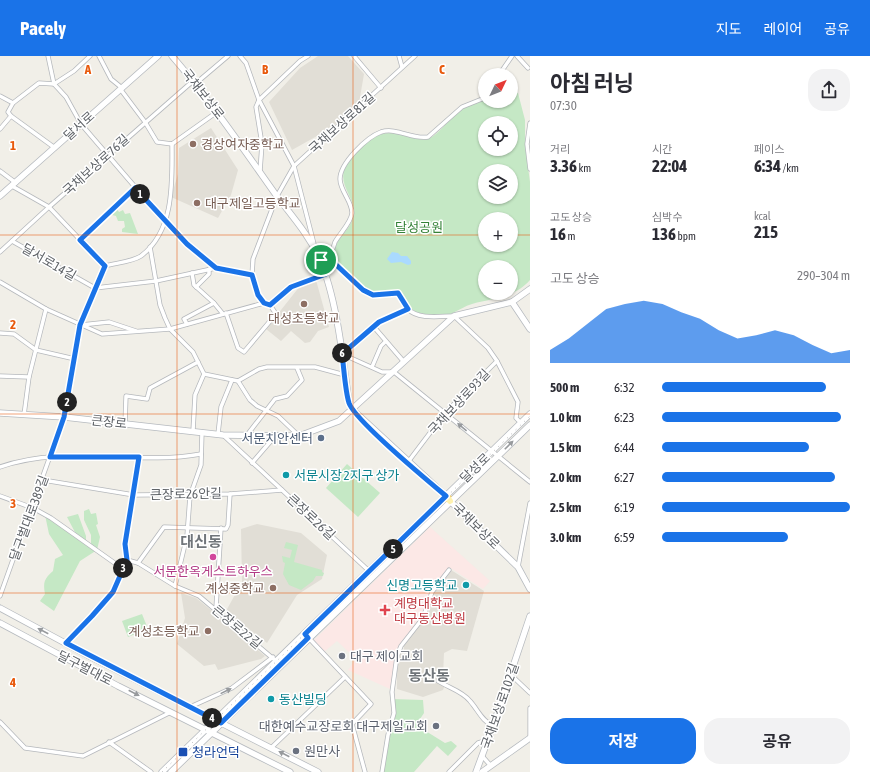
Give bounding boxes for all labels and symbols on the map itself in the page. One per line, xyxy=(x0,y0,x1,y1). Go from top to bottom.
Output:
text: A xyxy=(84,62,92,77)
text: B xyxy=(262,62,269,77)
text: C xyxy=(439,62,445,77)
street label: 국채보상로 xyxy=(179,66,227,122)
north arrow xyxy=(478,68,518,108)
street label: 국채보상로81길 xyxy=(306,89,378,157)
street label: 달서로 xyxy=(61,108,97,144)
street label: 국채보상로76길 xyxy=(60,131,132,199)
place label: 경상여자중학교 xyxy=(201,137,285,152)
text: 1 xyxy=(10,138,16,153)
marker: 경상여자중학교 xyxy=(188,139,198,149)
pin: 1 xyxy=(130,184,150,204)
place label: 대구제일고등학교 xyxy=(205,196,301,211)
marker: 대구제일고등학교 xyxy=(192,198,202,208)
park label: 달성공원 xyxy=(395,220,443,235)
street label: 달서로14길 xyxy=(19,240,79,284)
pin xyxy=(304,243,338,277)
marker: 대성초등학교 xyxy=(299,299,309,309)
place label: 대성초등학교 xyxy=(268,311,340,326)
text: 2 xyxy=(10,317,16,332)
pin: 6 xyxy=(332,343,352,363)
street label: 국채보상로93길 xyxy=(425,366,493,438)
pin: 2 xyxy=(57,392,77,412)
street label: 큰장로 xyxy=(90,413,128,431)
one-way arrow xyxy=(456,423,467,432)
place label: 서문치안센터 xyxy=(241,431,313,446)
marker: 서문치안센터 xyxy=(316,433,326,443)
one-way arrow xyxy=(504,440,514,450)
street label: 달성로 xyxy=(457,450,493,486)
place label: 서문시장 2지구 상가 xyxy=(294,468,399,483)
marker: 서문시장 2지구 상가 xyxy=(281,470,291,480)
street label: 달구벌대로389길 xyxy=(6,473,52,563)
street label: 큰장로26안길 xyxy=(150,486,222,502)
street label: 큰장로26길 xyxy=(284,491,338,543)
street label: 국채보상로 xyxy=(449,500,503,552)
district label: 대신동 xyxy=(180,533,222,550)
pin: 5 xyxy=(383,539,403,559)
marker: 서문한옥게스트하우스 xyxy=(208,552,218,562)
pin: 3 xyxy=(113,558,133,578)
place label: 서문한옥게스트하우스 xyxy=(153,564,273,579)
place label: 신명고등학교 xyxy=(386,578,458,593)
marker: 신명고등학교 xyxy=(461,580,471,590)
place label: 계성중학교 xyxy=(205,581,265,596)
marker: 계성중학교 xyxy=(268,583,278,593)
place label: 계명대학교 대구동산병원 xyxy=(394,596,466,626)
street label: 큰장로22길 xyxy=(209,602,265,652)
marker: 계명대학교 대구동산병원 xyxy=(379,604,391,616)
place label: 계성초등학교 xyxy=(128,624,200,639)
marker: 계성초등학교 xyxy=(203,626,213,636)
one-way arrow xyxy=(37,628,49,635)
street label: 달구벌대로 xyxy=(55,648,115,688)
place label: 대구 제이교회 xyxy=(350,649,424,664)
marker: 대구 제이교회 xyxy=(337,651,347,661)
street label: 국채보상로102길 xyxy=(478,661,522,751)
district label: 동산동 xyxy=(408,667,450,684)
text: 4 xyxy=(9,675,16,690)
one-way arrow xyxy=(220,688,232,694)
one-way arrow xyxy=(128,690,139,696)
place label: 동산빌딩 xyxy=(279,692,327,707)
marker: 동산빌딩 xyxy=(266,694,276,704)
pin: 4 xyxy=(202,708,222,728)
place label: 대한예수교장로회 대구제일교회 xyxy=(259,719,428,734)
marker: 대한예수교장로회 대구제일교회 xyxy=(431,721,441,731)
place label: 원만사 xyxy=(304,744,340,759)
place label: 청라언덕 xyxy=(192,745,240,760)
marker: 청라언덕 xyxy=(177,746,189,758)
marker: 원만사 xyxy=(291,746,301,756)
one-way arrow xyxy=(278,751,289,757)

